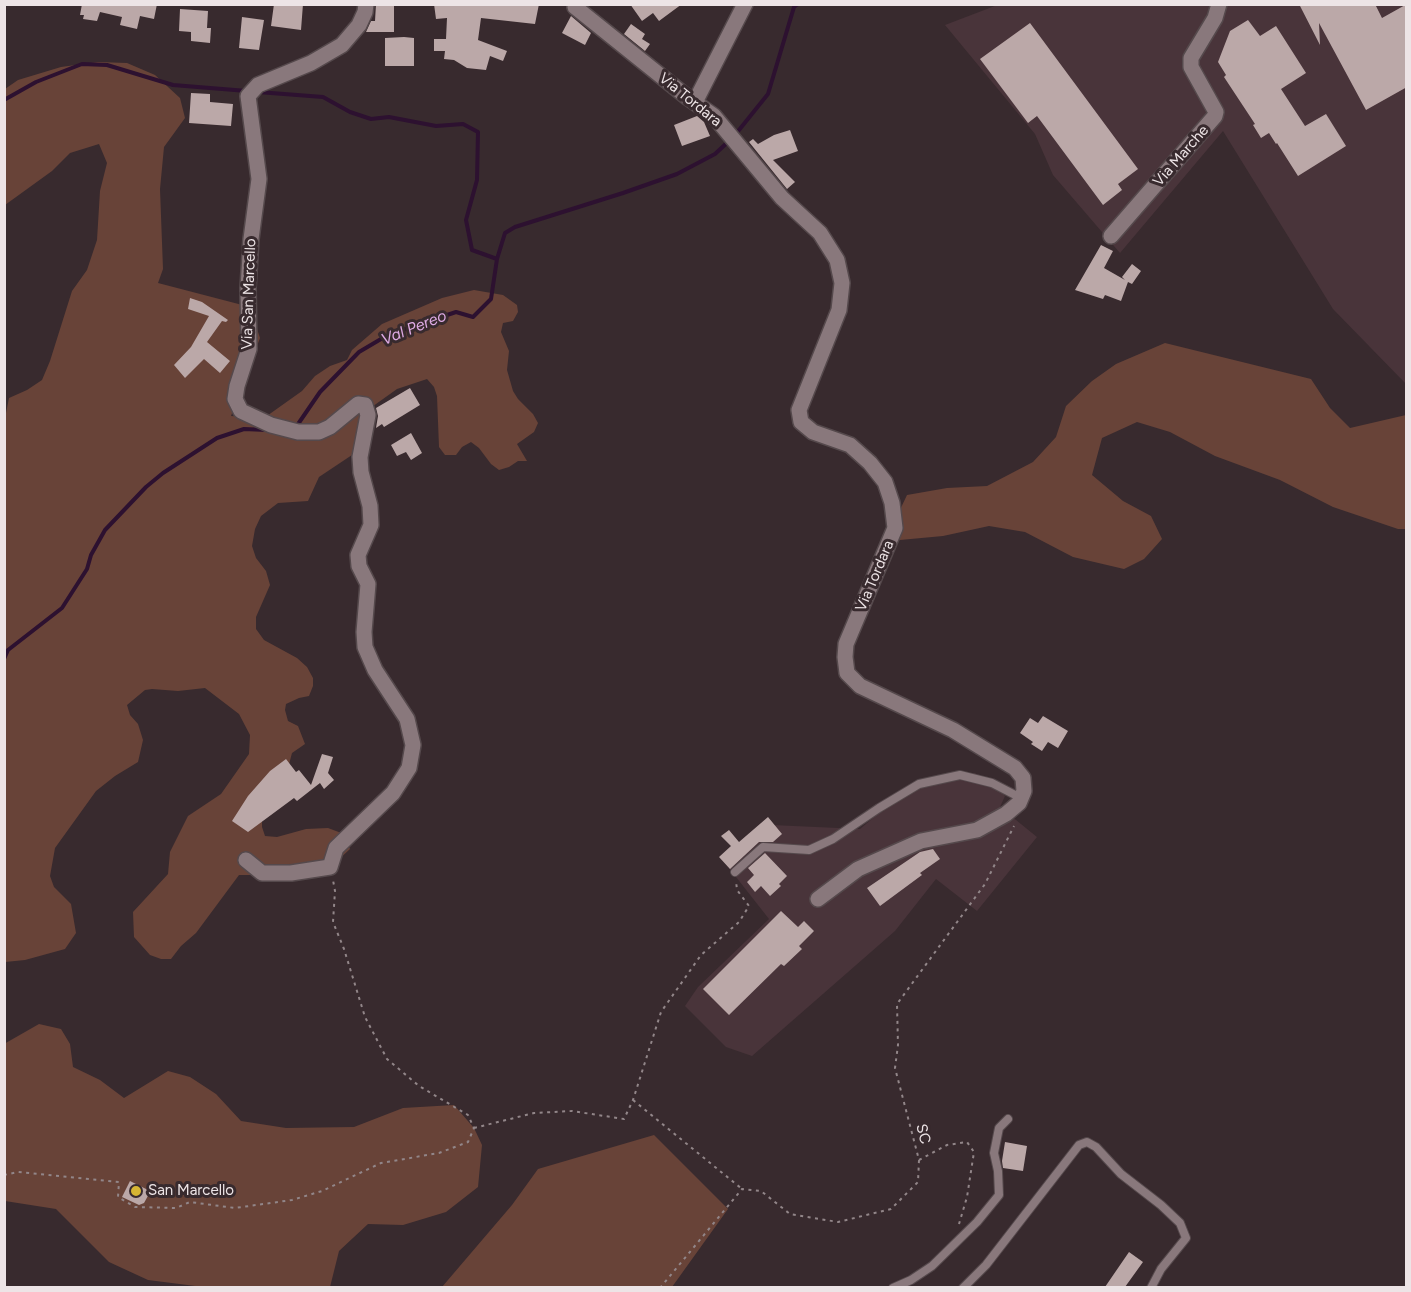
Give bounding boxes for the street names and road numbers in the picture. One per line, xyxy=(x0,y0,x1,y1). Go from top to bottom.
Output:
street label: Via Tordara xyxy=(655,69,725,131)
street label: Via Marche xyxy=(1150,122,1212,190)
street label: Via San Marcello xyxy=(238,238,260,350)
street label: Via Tordara xyxy=(852,538,898,614)
street label: SC xyxy=(912,1122,934,1146)

